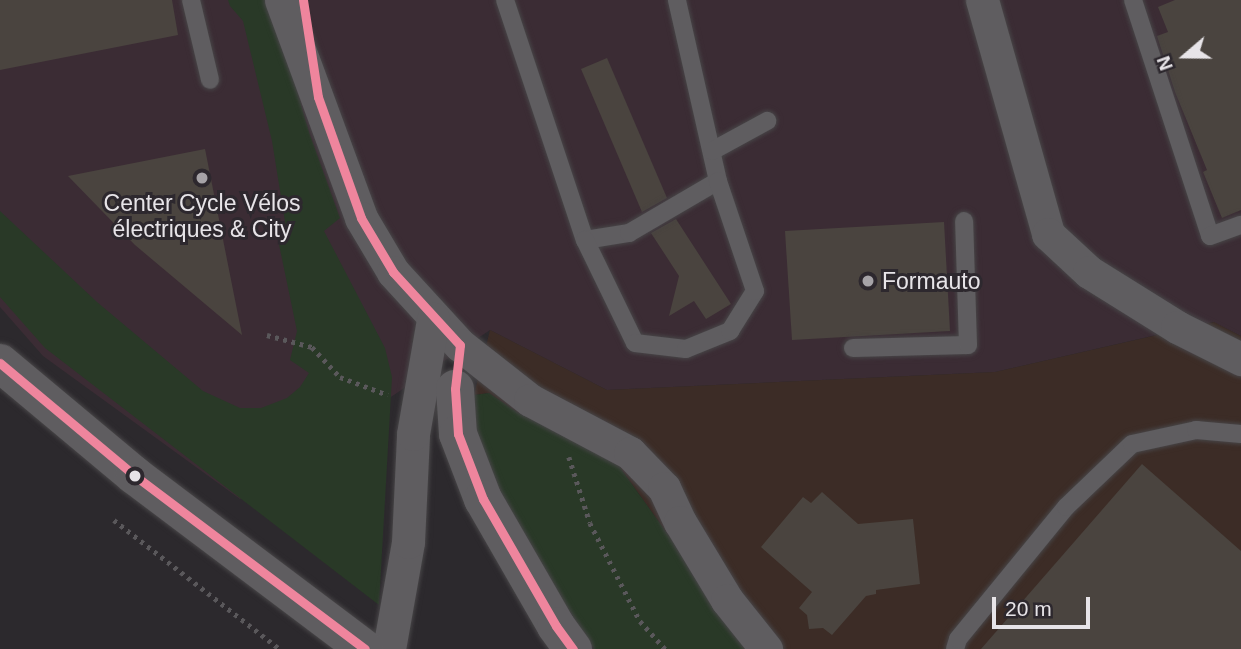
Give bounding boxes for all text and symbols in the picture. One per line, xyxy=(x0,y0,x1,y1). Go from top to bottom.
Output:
north arrow xyxy=(1150,21,1220,91)
text: N xyxy=(1153,53,1177,73)
marker: Center Cycle Vélos électriques & City xyxy=(194,170,210,186)
place label: Center Cycle Vélos électriques & City xyxy=(104,189,300,243)
place label: Formauto xyxy=(882,267,980,295)
marker: Formauto xyxy=(860,273,876,289)
unlabelled marker xyxy=(128,469,142,483)
scale bar xyxy=(996,582,1094,626)
text: 20 m xyxy=(1005,597,1052,620)

